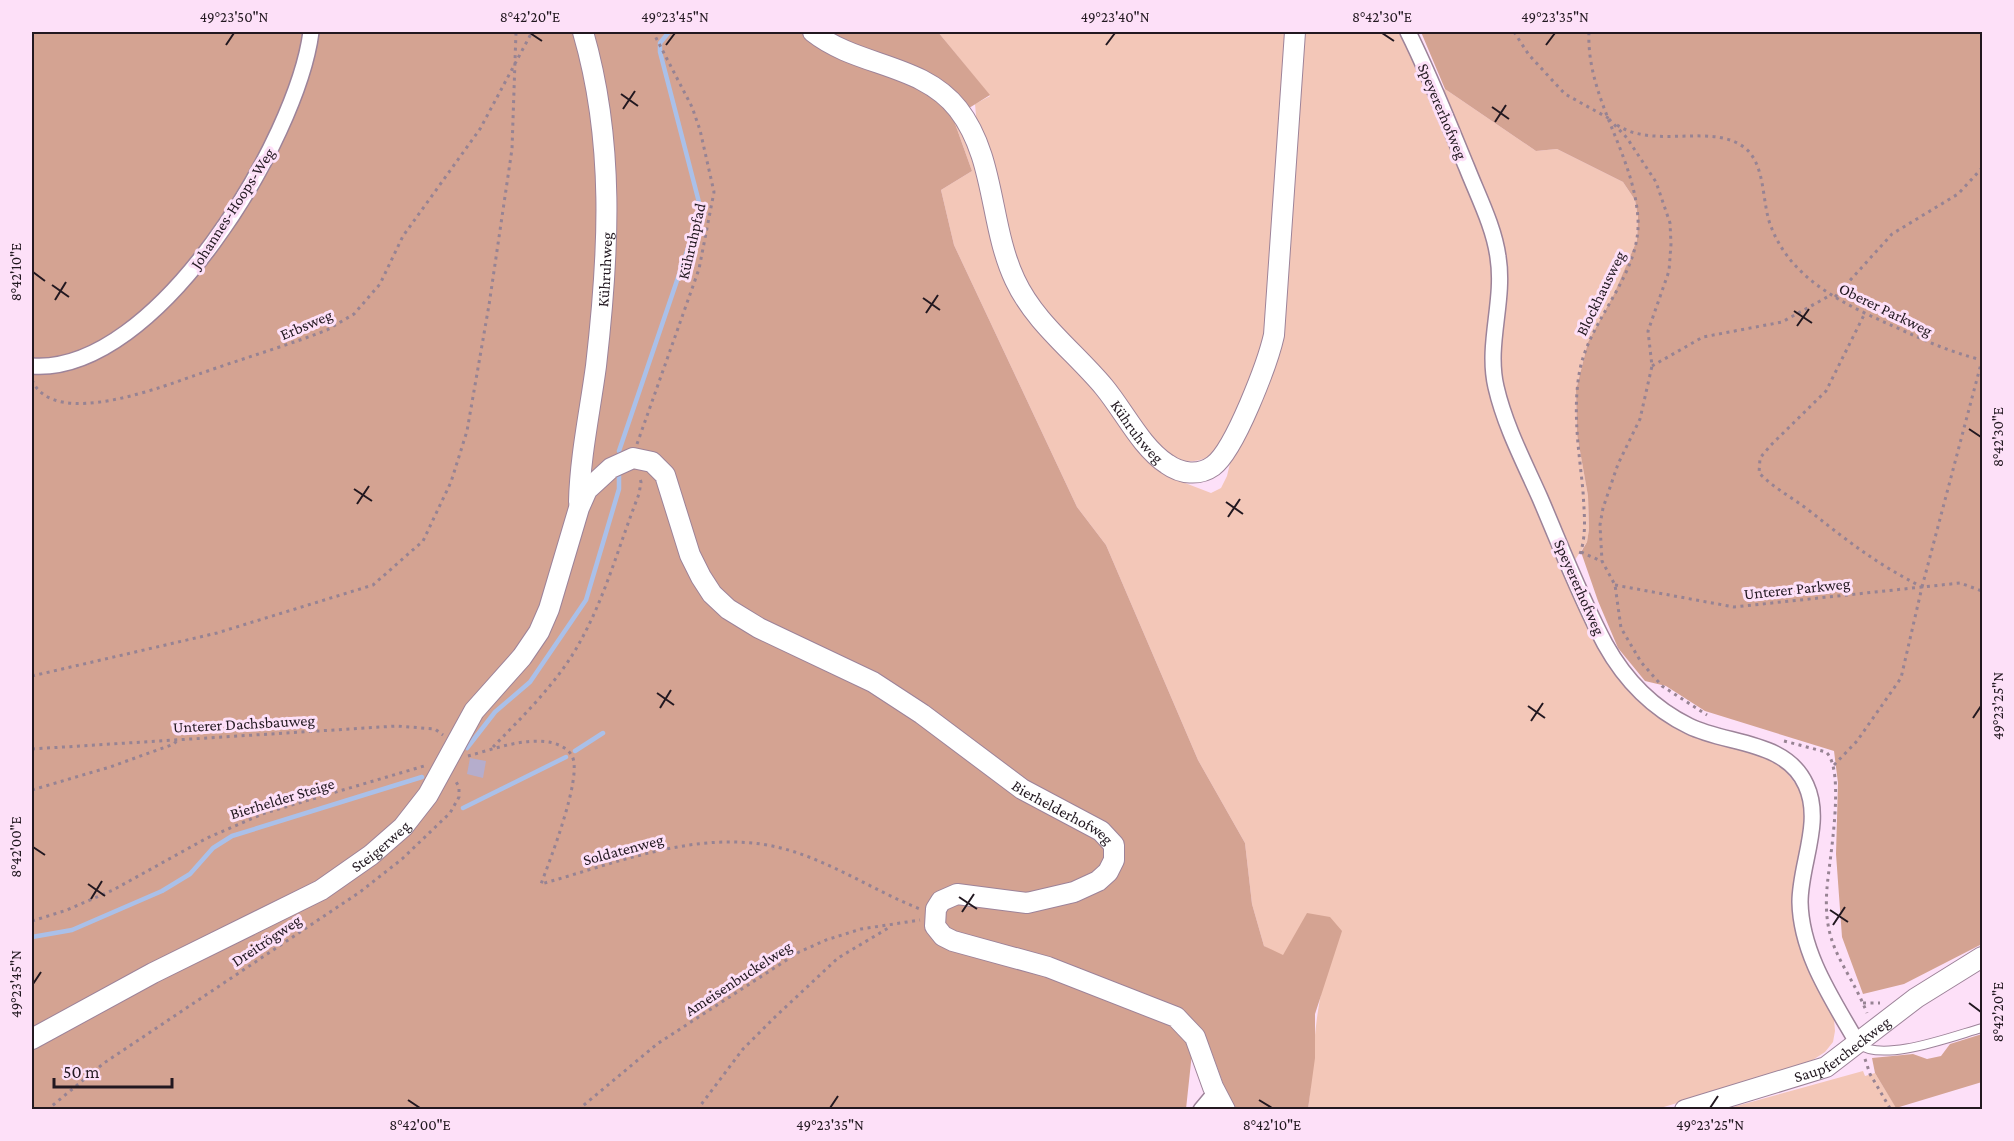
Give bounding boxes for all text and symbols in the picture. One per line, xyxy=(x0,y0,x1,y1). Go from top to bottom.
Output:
text: 49°23'50"N xyxy=(200,9,269,25)
text: 8°42'20"E xyxy=(500,9,560,25)
text: 49°23'45"N xyxy=(641,9,709,25)
text: 49°23'40"N xyxy=(1080,9,1150,25)
text: 8°42'30"E xyxy=(1352,9,1412,25)
text: 49°23'35"N xyxy=(1521,9,1589,25)
street label: Speyererhofweg xyxy=(1414,61,1470,162)
street label: Johannes-Hoops-Weg xyxy=(186,145,279,274)
street label: Kühruhpfad xyxy=(674,201,710,281)
street label: Kühruhweg xyxy=(594,232,616,308)
text: 8°42'10"E xyxy=(8,243,24,301)
street label: Blockhausweg xyxy=(1573,248,1629,339)
street label: Oberer Parkweg xyxy=(1836,280,1935,340)
street label: Erbsweg xyxy=(278,306,336,344)
street label: Kühruhweg xyxy=(1107,397,1167,468)
text: 8°42'30"E xyxy=(1990,407,2006,467)
street label: Speyererhofweg xyxy=(1550,537,1608,638)
street label: Unterer Parkweg xyxy=(1743,574,1851,604)
text: 49°23'25"N xyxy=(1990,672,2006,740)
street label: Unterer Dachsbauweg xyxy=(173,711,316,737)
street label: Bierhelder Steige xyxy=(228,775,337,823)
street label: Bierhelderhofweg xyxy=(1009,777,1117,849)
text: 8°42'00"E xyxy=(8,816,24,878)
street label: Steigerweg xyxy=(348,817,414,875)
street label: Soldatenweg xyxy=(581,831,666,869)
street label: Dreitrögweg xyxy=(228,911,305,971)
street label: Ameisenbuckelweg xyxy=(682,938,795,1020)
text: 49°23'45"N xyxy=(8,950,24,1018)
text: 8°42'20"E xyxy=(1990,982,2006,1042)
street label: Saupfercheckweg xyxy=(1792,1013,1894,1085)
scale bar xyxy=(54,1051,172,1089)
text: 50 m xyxy=(63,1062,100,1082)
text: 8°42'00"E xyxy=(389,1117,451,1133)
text: 49°23'35"N xyxy=(796,1117,864,1133)
text: 8°42'10"E xyxy=(1243,1117,1301,1133)
text: 49°23'25"N xyxy=(1676,1117,1744,1133)

